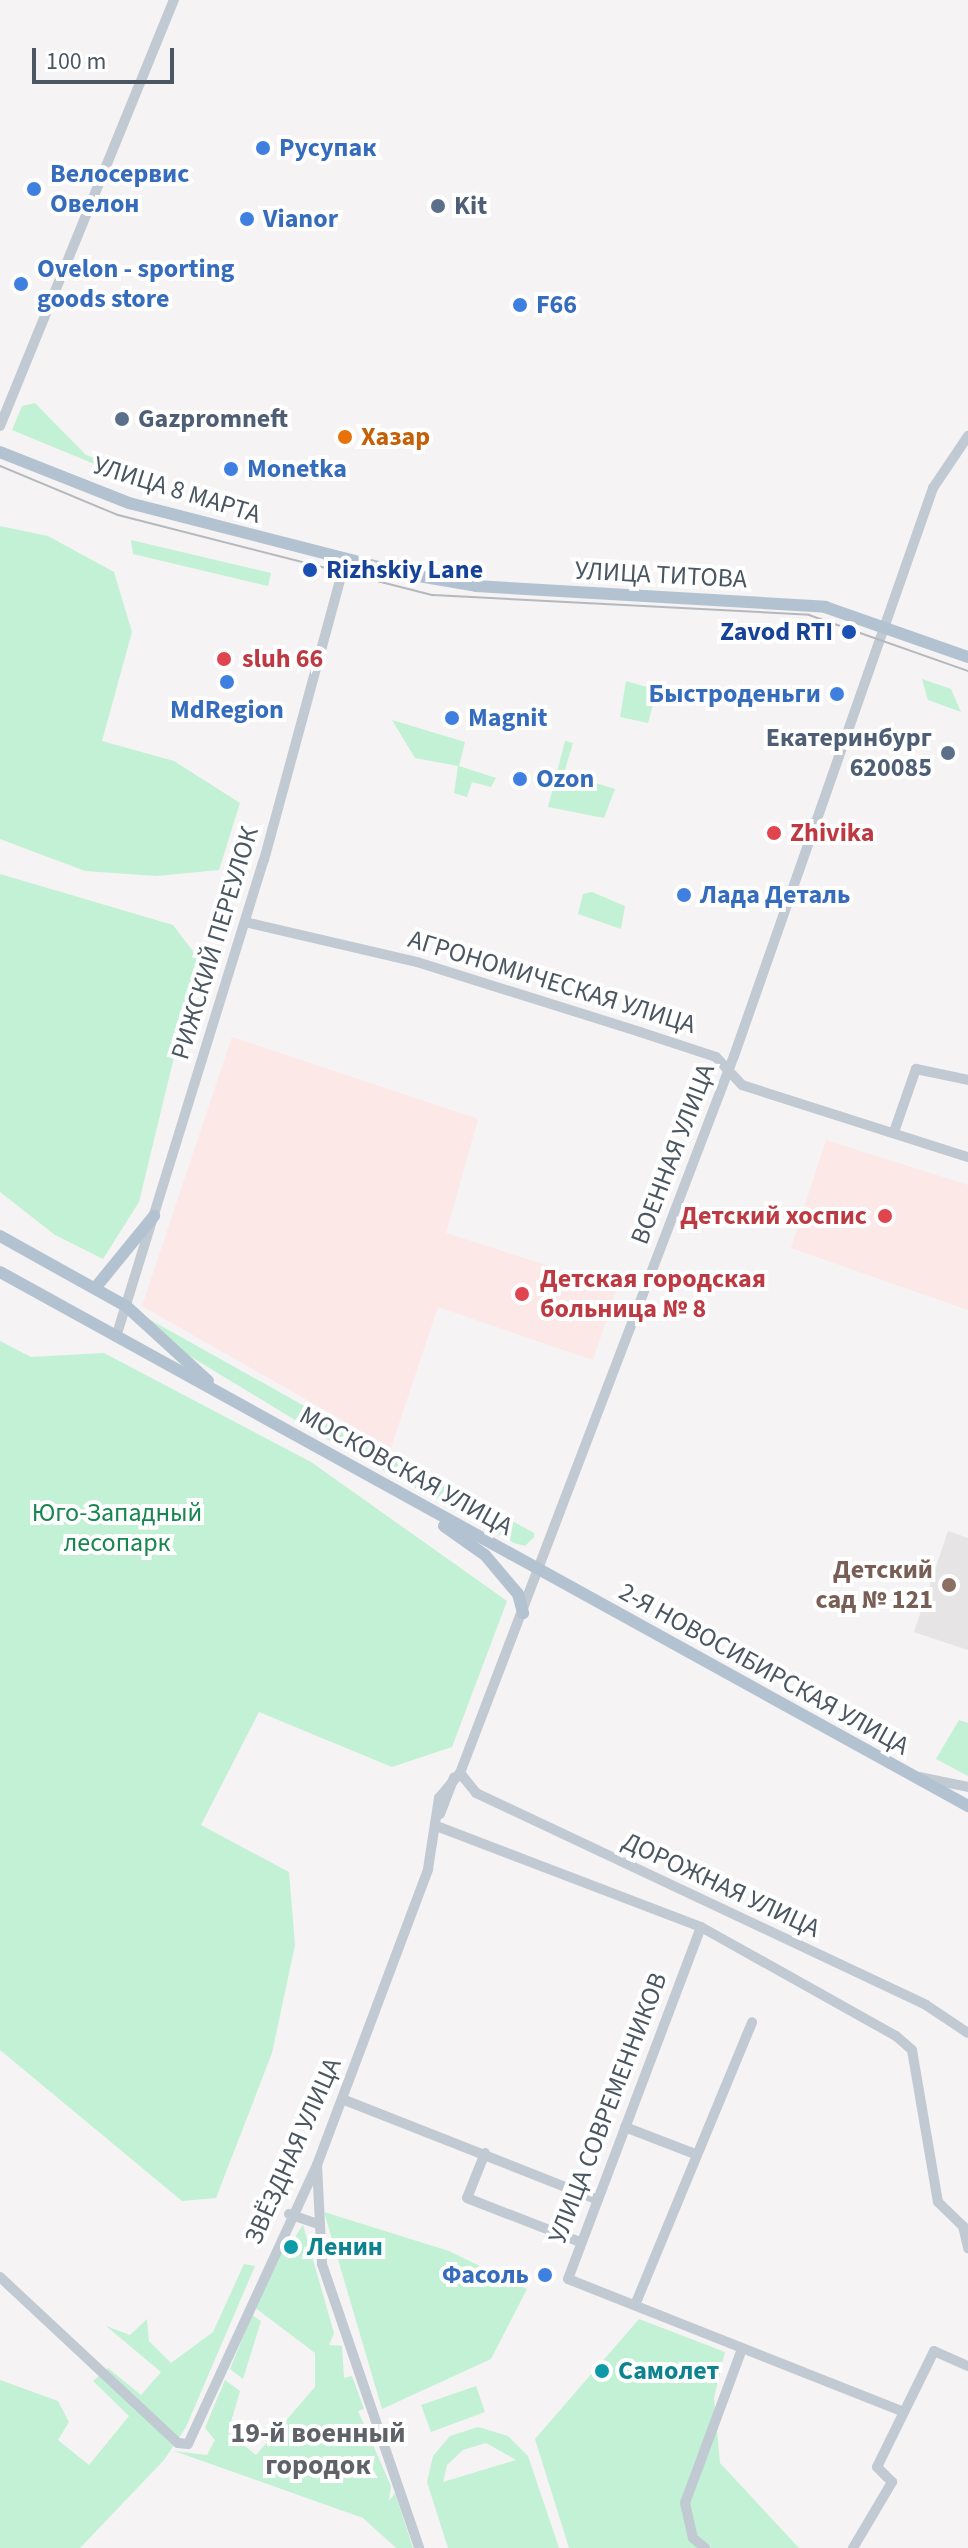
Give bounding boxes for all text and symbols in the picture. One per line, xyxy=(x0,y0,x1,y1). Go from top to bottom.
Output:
scale bar xyxy=(36,32,178,82)
text: 100 m xyxy=(46,44,106,79)
place label: Русупак xyxy=(279,132,376,164)
marker: Русупак xyxy=(254,139,272,157)
place label: Велосервис Овелон xyxy=(50,158,189,220)
marker: Велосервис Овелон xyxy=(25,180,43,198)
place label: Kit xyxy=(454,190,487,222)
marker: Kit xyxy=(429,197,447,215)
place label: Vianor xyxy=(263,203,338,235)
marker: Vianor xyxy=(238,210,256,228)
place label: Ovelon - sporting goods store xyxy=(37,253,234,314)
marker: Ovelon - sporting goods store xyxy=(12,275,30,293)
place label: F66 xyxy=(536,289,577,321)
marker: F66 xyxy=(511,296,529,314)
place label: Gazpromneft xyxy=(138,403,288,435)
marker: Gazpromneft xyxy=(113,410,131,428)
place label: Хазар xyxy=(361,421,430,453)
marker: Хазар xyxy=(336,428,354,446)
street label: УЛИЦА 8 МАРТА xyxy=(89,450,265,530)
place label: Monetka xyxy=(247,453,347,485)
marker: Monetka xyxy=(222,460,240,478)
place label: Rizhskiy Lane xyxy=(326,554,483,586)
street label: УЛИЦА ТИТОВА xyxy=(574,555,748,595)
marker: Rizhskiy Lane xyxy=(301,561,319,579)
place label: Zavod RTI xyxy=(720,616,833,648)
marker: Zavod RTI xyxy=(840,623,858,641)
place label: sluh 66 xyxy=(242,643,323,675)
marker: sluh 66 xyxy=(213,648,235,670)
marker: MdRegion xyxy=(218,673,236,691)
place label: Быстроденьги xyxy=(649,678,821,710)
marker: Быстроденьги xyxy=(828,685,846,703)
place label: MdRegion xyxy=(170,694,284,726)
place label: Magnit xyxy=(468,702,547,734)
marker: Magnit xyxy=(443,709,461,727)
place label: Екатеринбург 620085 xyxy=(766,722,932,784)
marker: Екатеринбург 620085 xyxy=(939,744,957,762)
place label: Ozon xyxy=(536,763,594,795)
marker: Ozon xyxy=(511,770,529,788)
place label: Zhivika xyxy=(790,817,875,849)
street label: РИЖСКИЙ ПЕРЕУЛОК xyxy=(165,823,265,1063)
marker: Zhivika xyxy=(765,824,783,842)
place label: Лада Деталь xyxy=(700,879,850,911)
marker: Лада Деталь xyxy=(675,886,693,904)
street label: АГРОНОМИЧЕСКАЯ УЛИЦА xyxy=(404,923,700,1041)
street label: ВОЕННАЯ УЛИЦА xyxy=(624,1059,722,1249)
place label: Детский хоспис xyxy=(680,1200,867,1232)
marker: Детский хоспис xyxy=(874,1205,896,1227)
place label: Детская городская больница № 8 xyxy=(540,1263,766,1324)
marker: Детская городская больница № 8 xyxy=(511,1283,533,1305)
street label: МОСКОВСКАЯ УЛИЦА xyxy=(294,1399,518,1543)
park label: Юго-Западный лесопарк xyxy=(32,1497,202,1558)
place label: Детский сад № 121 xyxy=(816,1554,933,1616)
street label: 2-Я НОВОСИБИРСКАЯ УЛИЦА xyxy=(614,1576,914,1762)
marker: Детский сад № 121 xyxy=(940,1576,958,1594)
street label: ДОРОЖНАЯ УЛИЦА xyxy=(617,1826,825,1944)
street label: УЛИЦА СОВРЕМЕННИКОВ xyxy=(542,1968,674,2248)
street label: ЗВЁЗДНАЯ УЛИЦА xyxy=(238,2053,348,2249)
place label: Ленин xyxy=(307,2231,383,2263)
marker: Ленин xyxy=(282,2238,300,2256)
place label: Фасоль xyxy=(442,2259,529,2291)
marker: Фасоль xyxy=(536,2266,554,2284)
place label: Самолет xyxy=(618,2355,719,2387)
marker: Самолет xyxy=(593,2362,611,2380)
district label: 19-й военный городок xyxy=(230,2416,406,2482)

